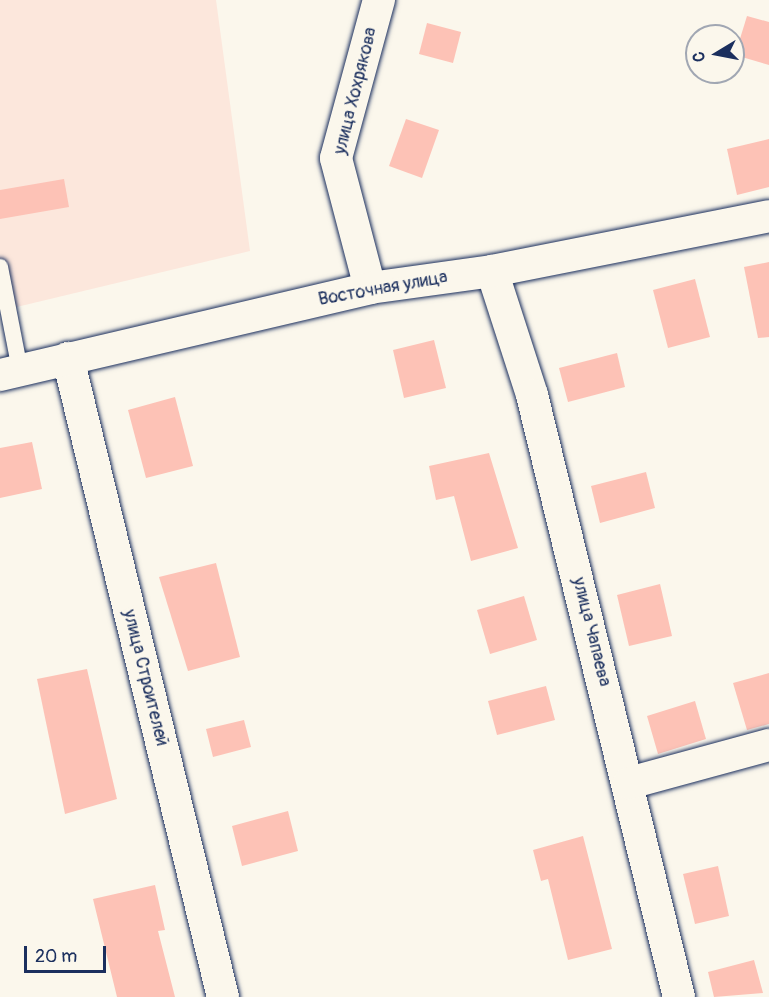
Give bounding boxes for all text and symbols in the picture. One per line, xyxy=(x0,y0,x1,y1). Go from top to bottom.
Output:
north arrow xyxy=(685,24,745,84)
street label: улица Хохрякова xyxy=(330,25,382,157)
text: С xyxy=(689,50,710,63)
street label: Восточная улица xyxy=(317,267,449,311)
street label: улица Чапаева xyxy=(567,575,615,689)
street label: улица Строителей xyxy=(118,608,172,748)
scale bar xyxy=(27,934,110,972)
text: 20 m xyxy=(35,945,77,968)

